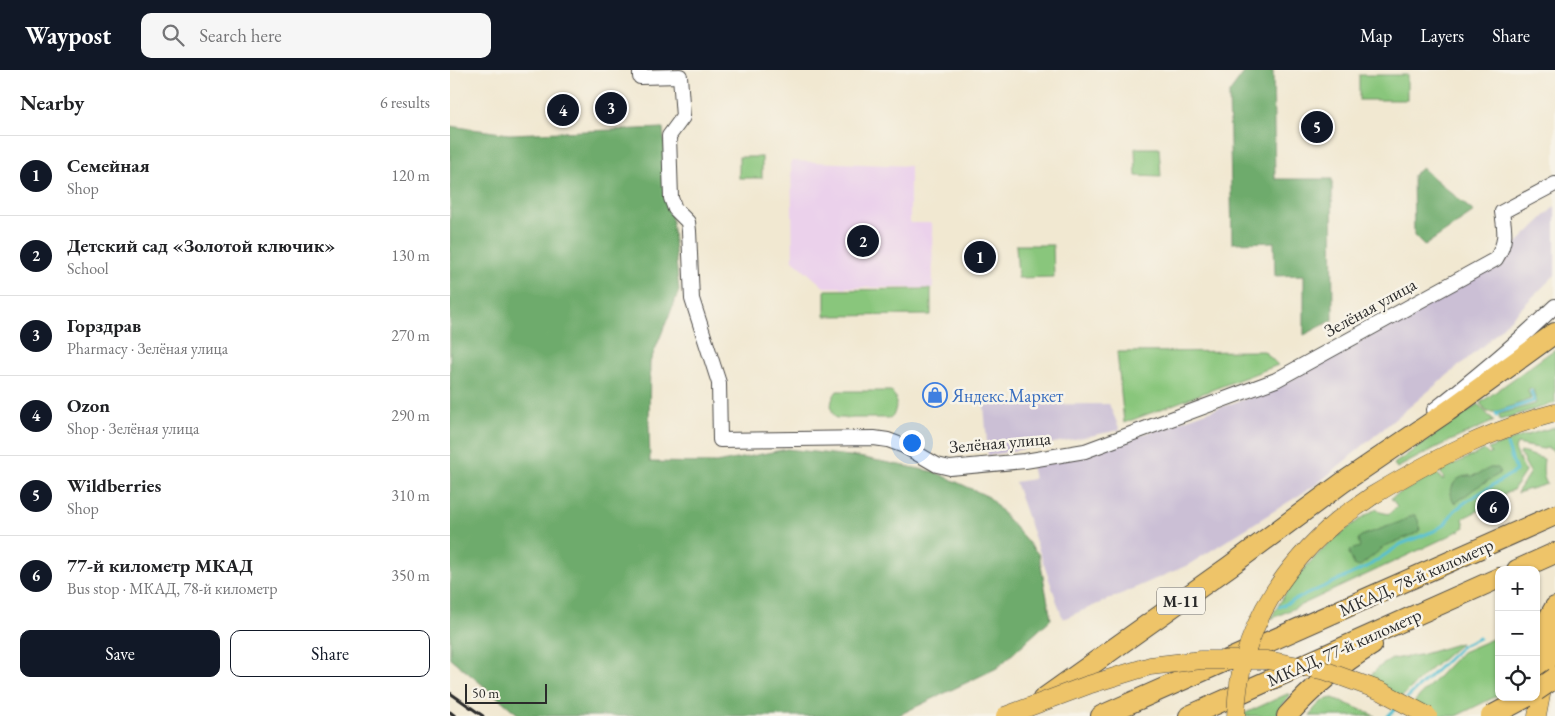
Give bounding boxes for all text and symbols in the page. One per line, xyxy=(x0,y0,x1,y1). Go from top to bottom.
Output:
search box xyxy=(141,13,491,58)
text: Waypost xyxy=(25,20,111,51)
icon: search xyxy=(159,21,187,49)
text: Search here xyxy=(199,23,282,48)
text: Map xyxy=(1360,24,1392,47)
text: Layers xyxy=(1420,24,1464,47)
text: Share xyxy=(1492,24,1530,47)
text: Nearby xyxy=(20,89,84,116)
pin: 3 xyxy=(595,89,627,127)
pin: 4 xyxy=(547,91,579,129)
text: 6 results xyxy=(380,92,430,113)
pin: 5 xyxy=(1301,108,1333,146)
text: Семейная xyxy=(67,153,150,178)
text: 1 xyxy=(32,165,40,186)
text: 120 m xyxy=(391,165,430,186)
text: Shop xyxy=(67,178,99,199)
pin: 2 xyxy=(847,222,879,260)
text: Детский сад «Золотой ключик» xyxy=(67,233,335,258)
pin: 1 xyxy=(964,238,996,276)
text: 2 xyxy=(32,245,40,266)
text: 130 m xyxy=(391,245,430,266)
text: School xyxy=(67,258,109,279)
street label: Зелёная улица xyxy=(1320,272,1421,342)
text: Горздрав xyxy=(67,313,141,338)
text: 3 xyxy=(32,325,40,346)
text: 270 m xyxy=(391,325,430,346)
text: Pharmacy · Зелёная улица xyxy=(67,338,228,359)
shop icon: Яндекс.Маркет xyxy=(922,382,948,408)
place label: Яндекс.Маркет xyxy=(951,384,1064,407)
text: Ozon xyxy=(67,393,110,418)
text: 4 xyxy=(32,405,40,426)
text: 290 m xyxy=(391,405,430,426)
text: Shop · Зелёная улица xyxy=(67,418,199,439)
street label: Зелёная улица xyxy=(948,426,1053,458)
your location xyxy=(899,430,925,456)
text: Wildberries xyxy=(67,473,161,498)
text: 5 xyxy=(32,485,40,506)
text: 310 m xyxy=(391,485,430,506)
pin: 6 xyxy=(1477,488,1509,526)
text: Shop xyxy=(67,498,99,519)
street label: МКАД, 78-й километр xyxy=(1335,533,1497,621)
text: 77-й километр МКАД xyxy=(67,553,253,578)
text: 6 xyxy=(32,565,40,586)
text: 350 m xyxy=(391,565,430,586)
map controls xyxy=(1495,566,1540,701)
button: + xyxy=(1495,566,1540,611)
text: Bus stop · МКАД, 78-й километр xyxy=(67,578,277,599)
road number: М-11 xyxy=(1157,588,1205,614)
street label: МКАД, 77-й километр xyxy=(1263,603,1425,691)
button: − xyxy=(1495,611,1540,656)
button: Save xyxy=(20,630,220,677)
button: Share xyxy=(230,630,430,677)
button: locate xyxy=(1495,656,1540,701)
scale bar xyxy=(465,681,548,704)
text: 50 m xyxy=(472,684,499,702)

